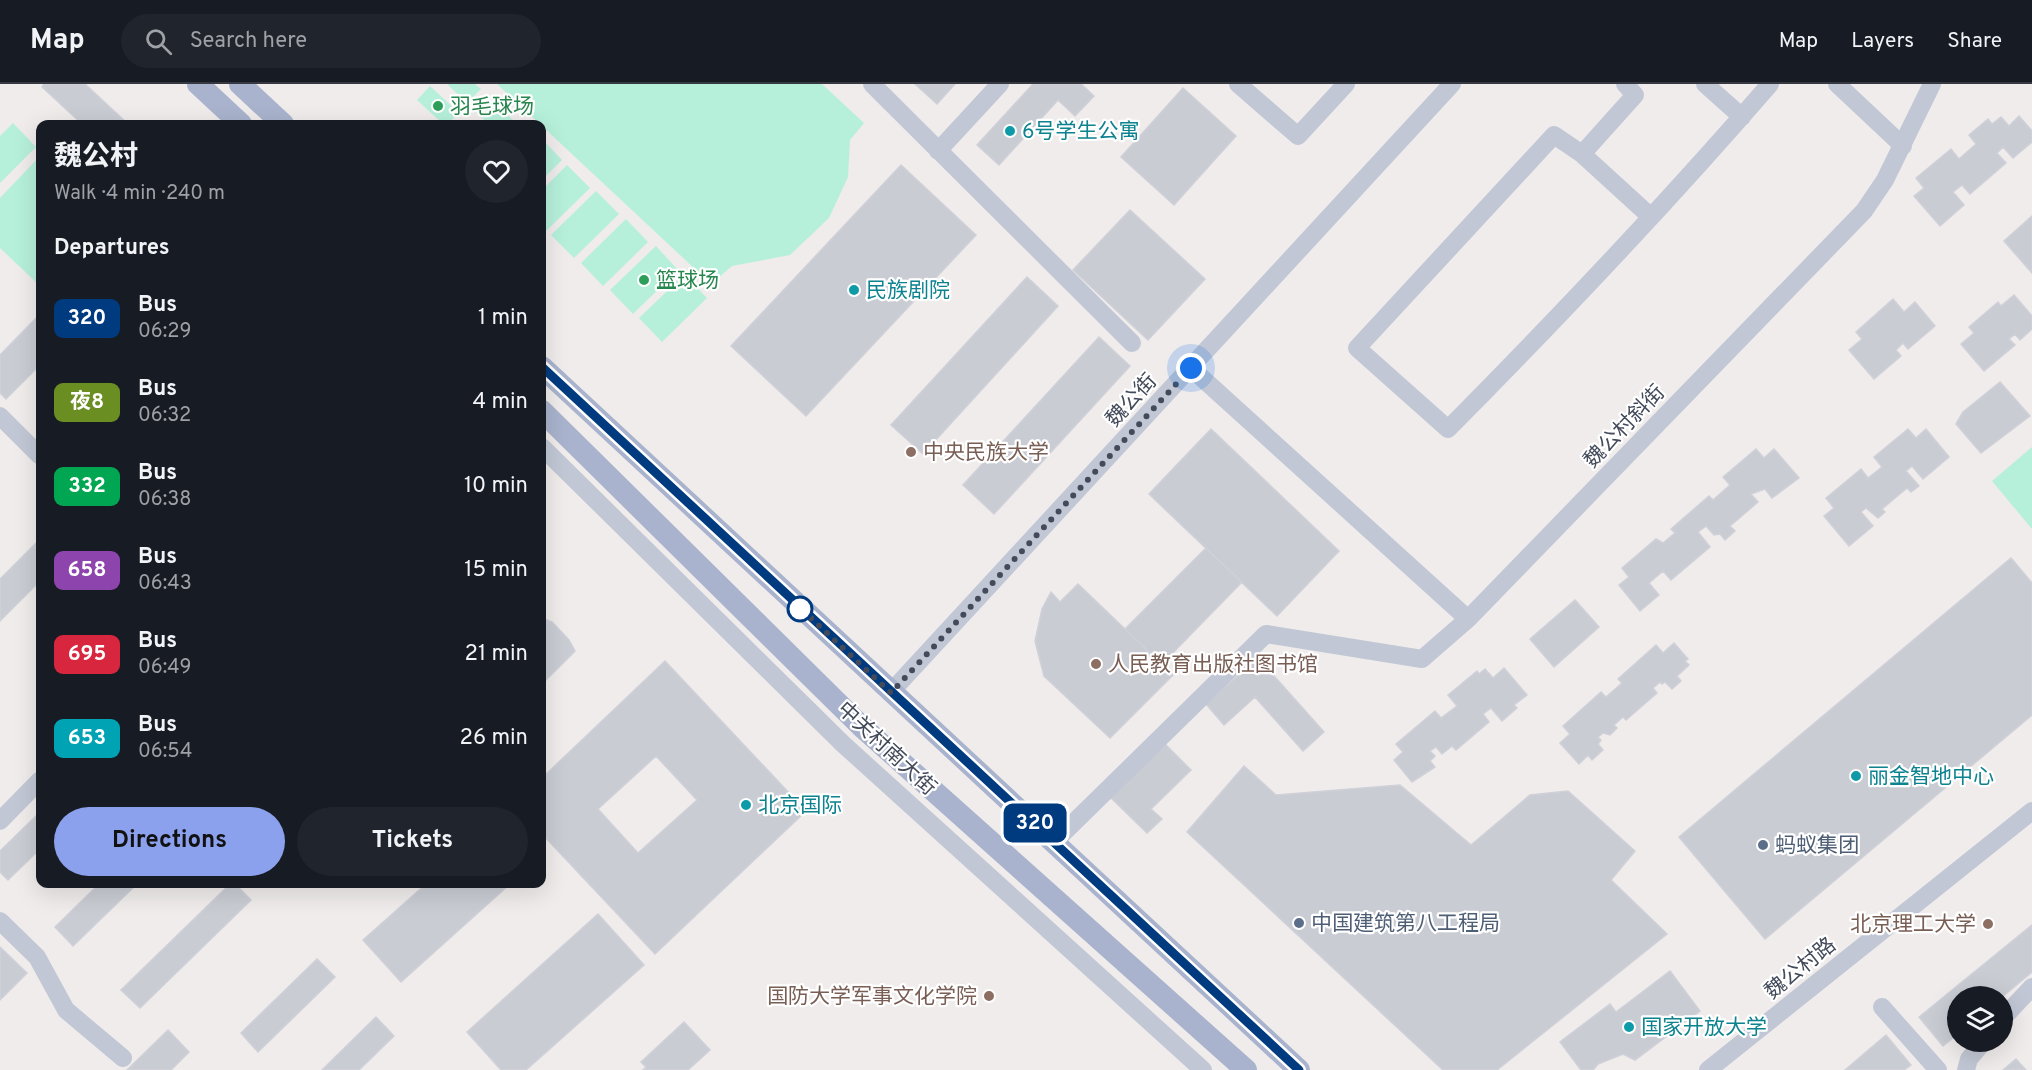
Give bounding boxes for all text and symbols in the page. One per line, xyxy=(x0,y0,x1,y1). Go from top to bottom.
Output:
search box xyxy=(121,14,541,68)
text: Map xyxy=(30,23,85,59)
icon: search xyxy=(142,25,175,58)
text: Search here xyxy=(190,28,307,55)
text: Map xyxy=(1779,28,1818,55)
text: Layers xyxy=(1851,28,1914,55)
text: Share xyxy=(1947,28,2002,55)
place label: 羽毛球场 xyxy=(450,94,534,121)
marker: 羽毛球场 xyxy=(431,99,445,113)
place label: 6号学生公寓 xyxy=(1022,119,1140,146)
marker: 6号学生公寓 xyxy=(1003,124,1017,138)
text: 魏公村 xyxy=(54,140,138,176)
button: heart xyxy=(465,140,528,203)
text: Walk · 4 min · 240 m xyxy=(54,181,225,207)
text: Departures xyxy=(54,235,170,262)
place label: 篮球场 xyxy=(656,268,719,295)
marker: 篮球场 xyxy=(637,273,651,287)
place label: 民族剧院 xyxy=(866,278,950,305)
marker: 民族剧院 xyxy=(847,283,861,297)
text: Bus xyxy=(138,292,177,319)
text: 320 xyxy=(68,305,106,332)
text: 1 min xyxy=(478,305,528,332)
text: 06:29 xyxy=(138,319,191,345)
your location xyxy=(1176,353,1206,383)
street label: 魏公街 xyxy=(1101,369,1163,433)
text: Bus xyxy=(138,376,177,403)
street label: 魏公村斜街 xyxy=(1579,380,1671,474)
text: 夜8 xyxy=(70,389,104,416)
text: 4 min xyxy=(473,389,528,416)
text: 06:32 xyxy=(138,403,191,429)
place label: 中央民族大学 xyxy=(923,440,1049,467)
marker: 中央民族大学 xyxy=(904,445,918,459)
text: Bus xyxy=(138,460,177,487)
text: 332 xyxy=(68,473,106,500)
text: 10 min xyxy=(464,473,528,500)
text: 06:38 xyxy=(138,487,192,513)
text: Bus xyxy=(138,544,177,571)
text: 658 xyxy=(68,557,106,584)
text: 15 min xyxy=(464,557,528,584)
text: 06:43 xyxy=(138,571,192,597)
unlabelled marker xyxy=(787,596,813,622)
text: Bus xyxy=(138,628,177,655)
text: 695 xyxy=(68,641,106,668)
text: 21 min xyxy=(465,641,528,668)
place label: 人民教育出版社图书馆 xyxy=(1108,652,1318,679)
text: 06:49 xyxy=(138,655,191,681)
marker: 人民教育出版社图书馆 xyxy=(1089,657,1103,671)
street label: 中关村南大街 xyxy=(831,696,941,802)
text: Bus xyxy=(138,712,177,739)
text: 653 xyxy=(68,725,106,752)
text: 26 min xyxy=(460,725,528,752)
text: 06:54 xyxy=(138,739,193,765)
place label: 丽金智地中心 xyxy=(1868,764,1994,791)
marker: 丽金智地中心 xyxy=(1849,769,1863,783)
place label: 北京·国际 xyxy=(758,793,842,820)
marker: 北京·国际 xyxy=(739,798,753,812)
line badge: 320 xyxy=(1000,804,1070,842)
button: Directions xyxy=(54,807,285,876)
button: Tickets xyxy=(297,807,528,876)
text: 320 xyxy=(1016,810,1054,837)
place label: 蚂蚁集团 xyxy=(1775,833,1859,860)
marker: 蚂蚁集团 xyxy=(1756,838,1770,852)
place label: 中国建筑第八工程局 xyxy=(1311,911,1500,938)
place label: 北京理工大学 xyxy=(1850,912,1976,939)
marker: 中国建筑第八工程局 xyxy=(1292,916,1306,930)
marker: 北京理工大学 xyxy=(1981,917,1995,931)
street label: 魏公村路 xyxy=(1760,932,1842,1006)
place label: 国防大学军事文化学院 xyxy=(767,984,977,1011)
map controls xyxy=(1947,986,2013,1052)
button: layers xyxy=(1947,986,2013,1052)
marker: 国防大学军事文化学院 xyxy=(982,989,996,1003)
place label: 国家开放大学 xyxy=(1641,1015,1767,1042)
marker: 国家开放大学 xyxy=(1622,1020,1636,1034)

